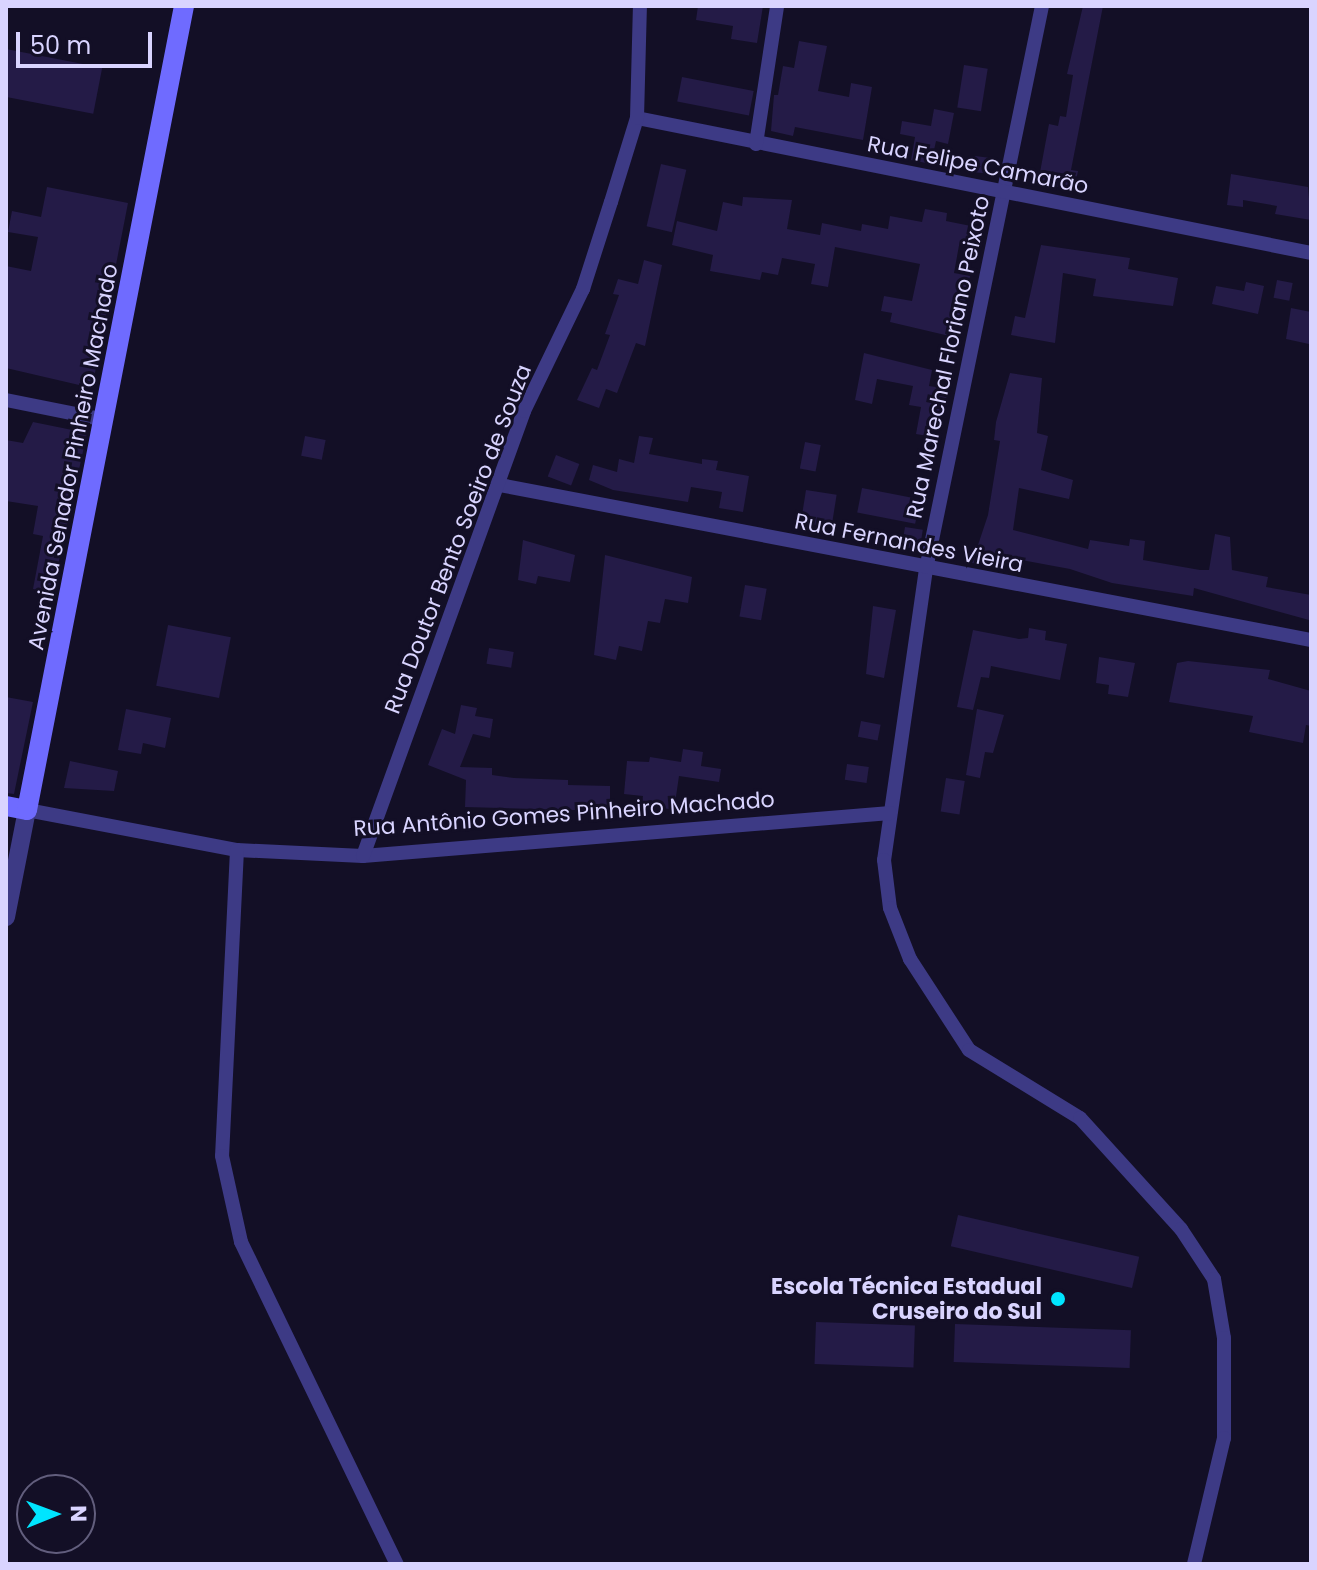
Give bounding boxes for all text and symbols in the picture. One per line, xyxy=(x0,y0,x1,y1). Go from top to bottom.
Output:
scale bar xyxy=(20,16,156,66)
text: 50 m xyxy=(30,29,91,62)
street label: Rua Felipe Camarão xyxy=(865,131,1091,199)
street label: Rua Marechal Floriano Peixoto xyxy=(901,193,995,521)
street label: Avenida Senador Pinheiro Machado xyxy=(23,262,123,652)
street label: Rua Doutor Bento Soeiro de Souza xyxy=(379,361,537,717)
street label: Rua Fernandes Vieira xyxy=(792,508,1026,578)
street label: Rua Antônio Gomes Pinheiro Machado xyxy=(353,786,775,842)
place label: Escola Técnica Estadual Cruseiro do Sul xyxy=(771,1273,1042,1324)
marker: Escola Técnica Estadual Cruseiro do Sul xyxy=(1049,1290,1067,1308)
north arrow xyxy=(16,1474,96,1554)
text: N xyxy=(63,1505,94,1522)

